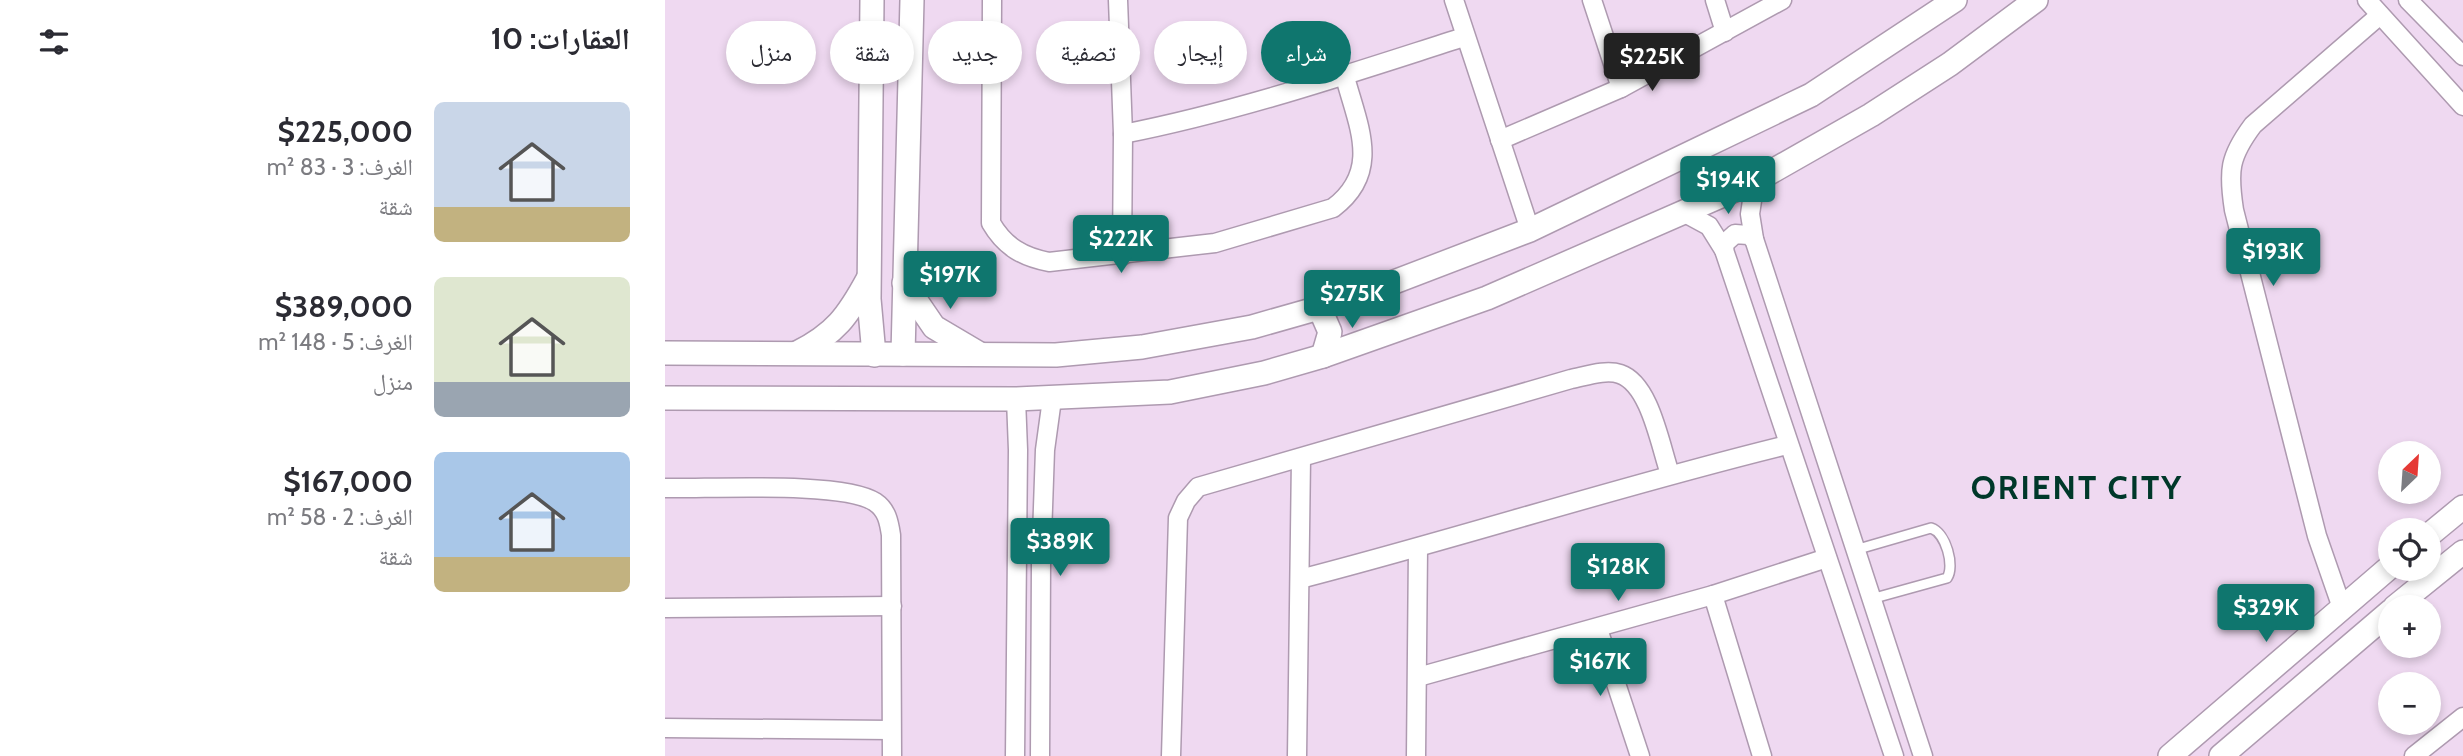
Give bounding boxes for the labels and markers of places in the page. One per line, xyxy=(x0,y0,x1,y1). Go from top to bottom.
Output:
pin: $225K xyxy=(1603,34,1701,93)
pin: $194K xyxy=(1679,156,1777,216)
pin: $222K xyxy=(1072,216,1170,275)
pin: $193K xyxy=(2224,229,2322,288)
pin: $197K xyxy=(901,252,999,311)
pin: $275K xyxy=(1303,270,1401,330)
pin: $389K xyxy=(1011,518,1109,578)
pin: $128K xyxy=(1569,544,1667,603)
pin: $329K xyxy=(2217,584,2315,644)
pin: $167K xyxy=(1551,638,1649,698)

